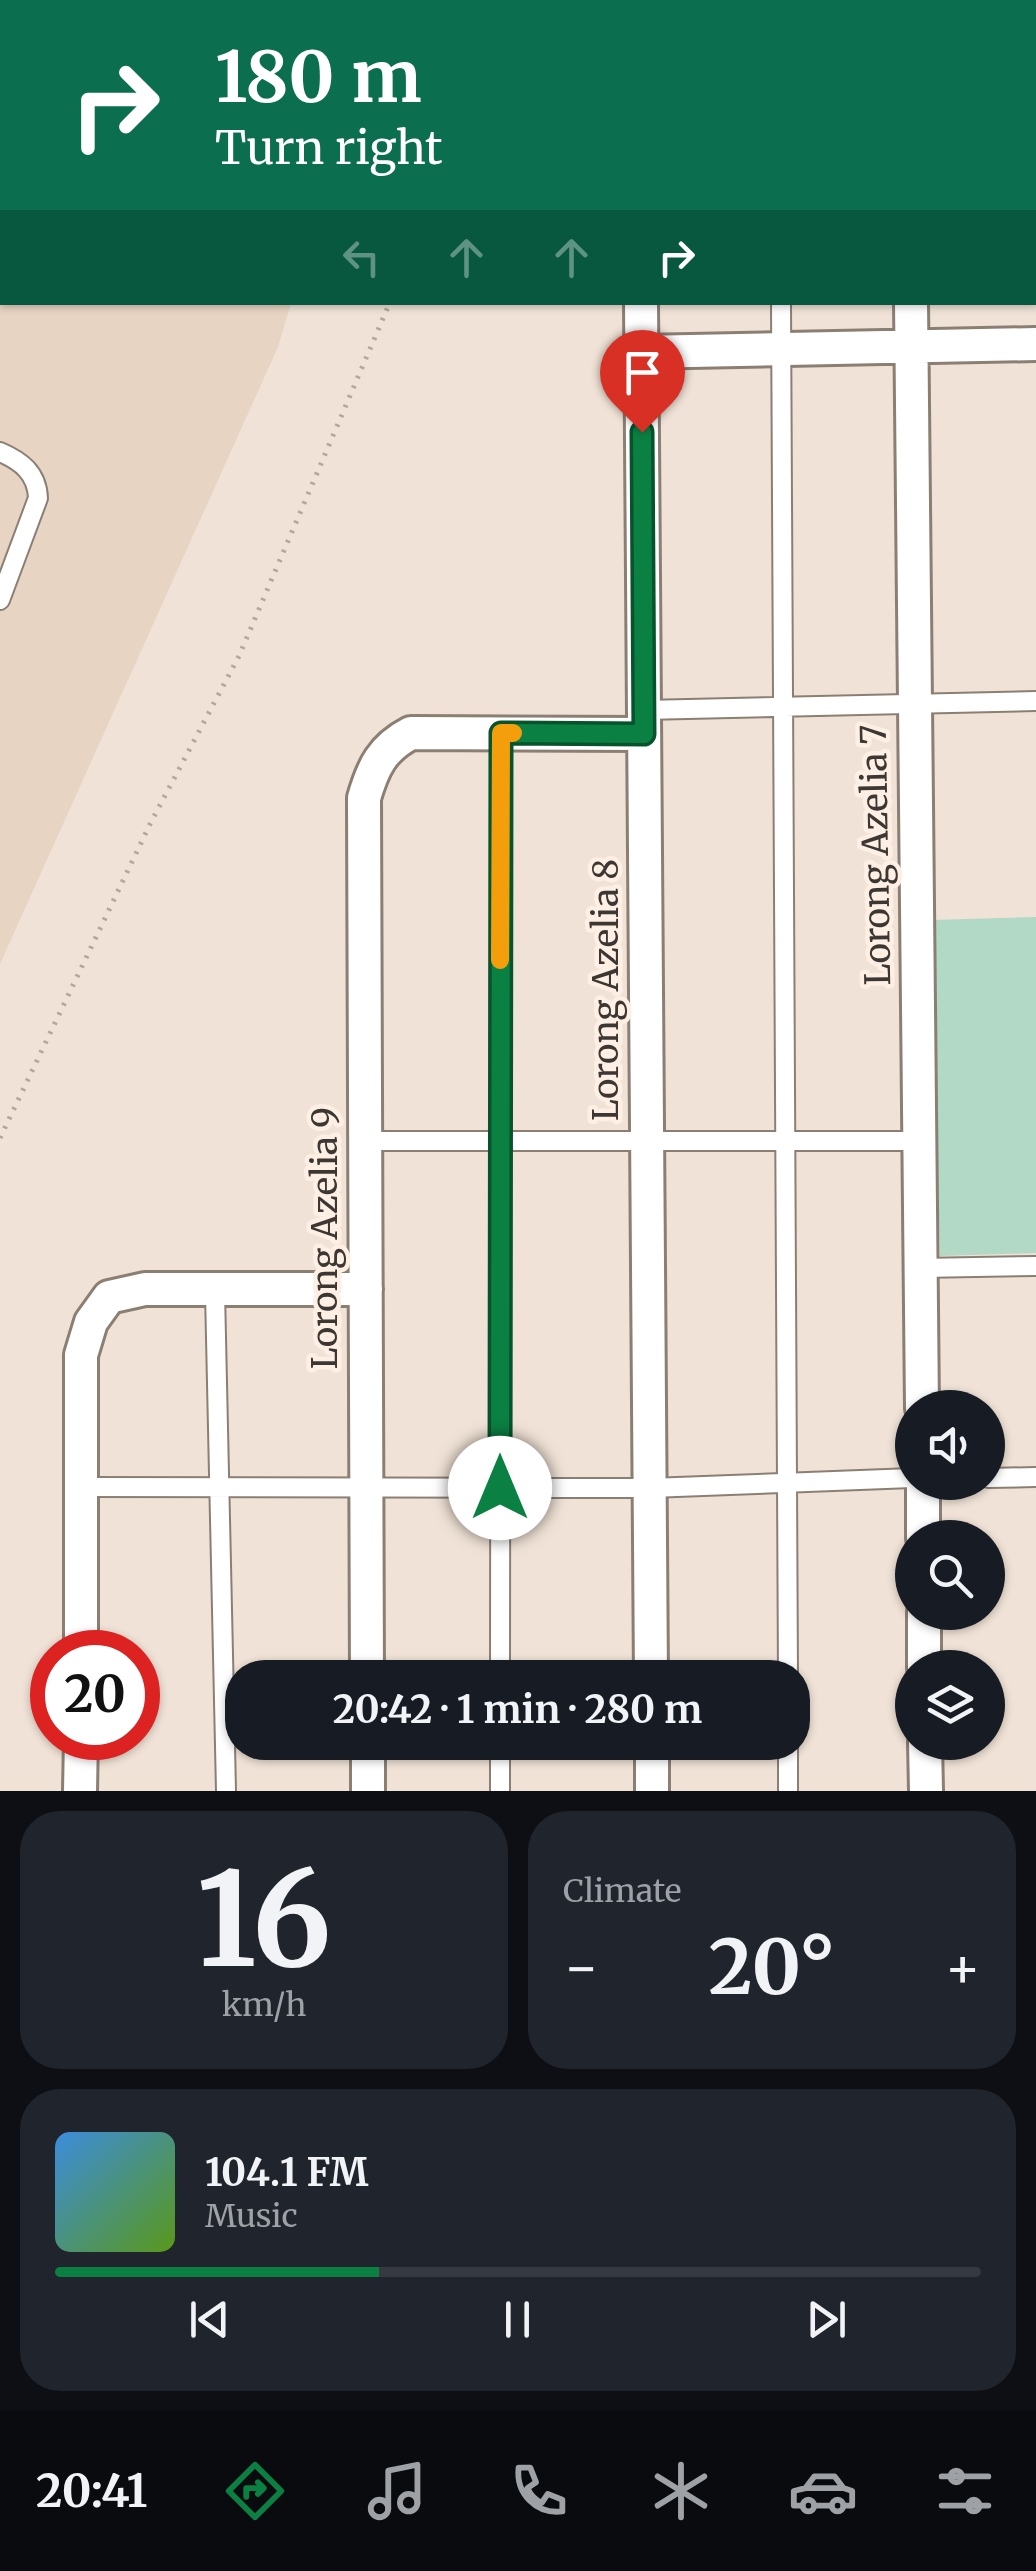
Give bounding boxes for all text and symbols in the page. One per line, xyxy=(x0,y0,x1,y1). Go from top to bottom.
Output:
text: 180 m xyxy=(215,33,422,121)
icon: right xyxy=(50,40,180,170)
text: Turn right xyxy=(215,120,443,176)
icon: left xyxy=(334,230,389,285)
icon: ahead xyxy=(439,230,494,285)
icon: ahead xyxy=(544,230,599,285)
icon: right xyxy=(649,230,704,285)
pin xyxy=(600,330,685,433)
icon: arrive xyxy=(615,345,670,400)
street label: Lorong Azelia 7 xyxy=(852,724,900,986)
street label: Lorong Azelia 8 xyxy=(584,859,628,1121)
street label: Lorong Azelia 9 xyxy=(303,1107,347,1369)
map controls xyxy=(895,1390,1005,1760)
button: sound xyxy=(895,1390,1005,1500)
position arrow xyxy=(448,1436,552,1540)
button: search xyxy=(895,1520,1005,1630)
speed limit sign: 20 xyxy=(30,1630,160,1760)
button: layers xyxy=(895,1650,1005,1760)
text: 20:42 · 1 min · 280 m xyxy=(333,1686,702,1733)
text: 16 xyxy=(196,1838,332,2001)
text: Climate xyxy=(563,1871,681,1911)
text: 20° xyxy=(708,1920,836,2014)
text: − xyxy=(563,1933,600,2002)
text: + xyxy=(944,1933,981,2002)
text: km/h xyxy=(222,1985,306,2025)
text: 104.1 FM xyxy=(205,2149,368,2196)
text: Music xyxy=(205,2196,298,2236)
icon: previous xyxy=(182,2292,237,2347)
icon: pause xyxy=(490,2292,545,2347)
icon: next xyxy=(799,2292,854,2347)
icon: directions xyxy=(220,2456,290,2526)
icon: music xyxy=(362,2456,432,2526)
icon: phone xyxy=(504,2456,574,2526)
icon: climate xyxy=(646,2456,716,2526)
icon: car xyxy=(788,2456,858,2526)
icon: filters xyxy=(930,2456,1000,2526)
text: 20:41 xyxy=(36,2463,147,2519)

